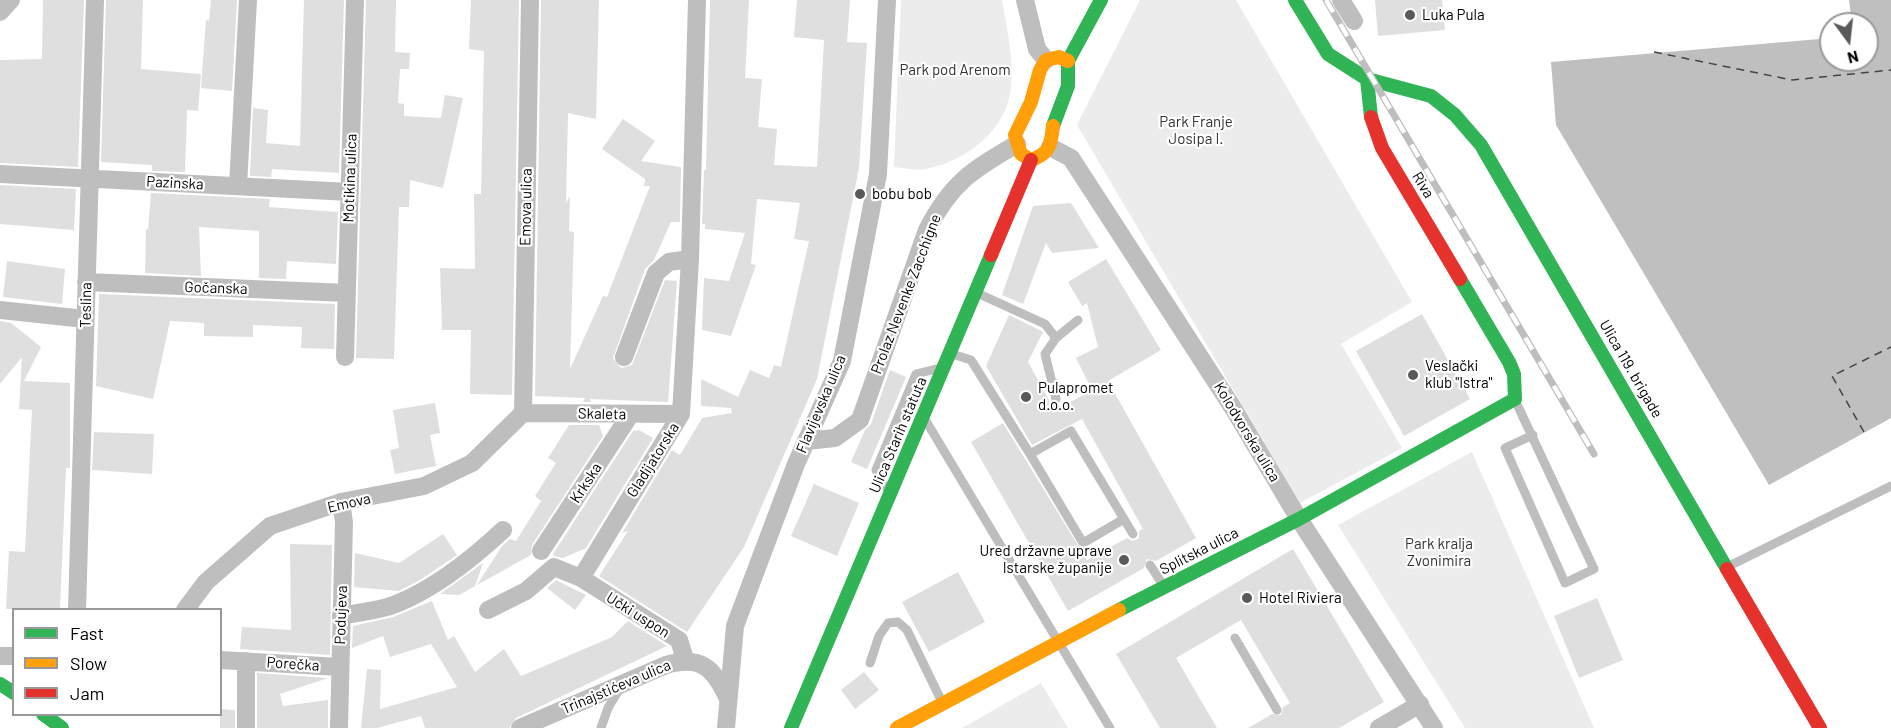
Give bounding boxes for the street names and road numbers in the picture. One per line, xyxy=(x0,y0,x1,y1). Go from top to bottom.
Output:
street label: Motikina ulica xyxy=(339,133,361,223)
street label: Emova ulica xyxy=(516,168,536,246)
street label: Riva xyxy=(1408,169,1438,201)
street label: Pazinska xyxy=(146,173,204,193)
street label: Prolaz Nevenke Zacchigne xyxy=(867,212,945,376)
street label: Gočanska xyxy=(184,278,248,298)
street label: Teslina xyxy=(77,282,95,328)
street label: Ulica 119. brigade xyxy=(1596,317,1666,421)
street label: Flavijevska ulica xyxy=(792,352,850,456)
street label: Ulica Starih statuta xyxy=(865,374,931,496)
street label: Kolodvorska ulica xyxy=(1210,379,1284,485)
street label: Skaleta xyxy=(578,405,626,423)
street label: Gladijatorska xyxy=(623,419,683,501)
street label: Krkska xyxy=(566,460,606,506)
street label: Emova xyxy=(326,489,372,517)
street label: Splitska ulica xyxy=(1157,524,1241,578)
street label: Podujeva xyxy=(331,585,351,645)
street label: Učki uspon xyxy=(603,588,673,642)
street label: Porečka xyxy=(266,653,320,675)
street label: Trinajstićeva ulica xyxy=(559,656,673,718)

